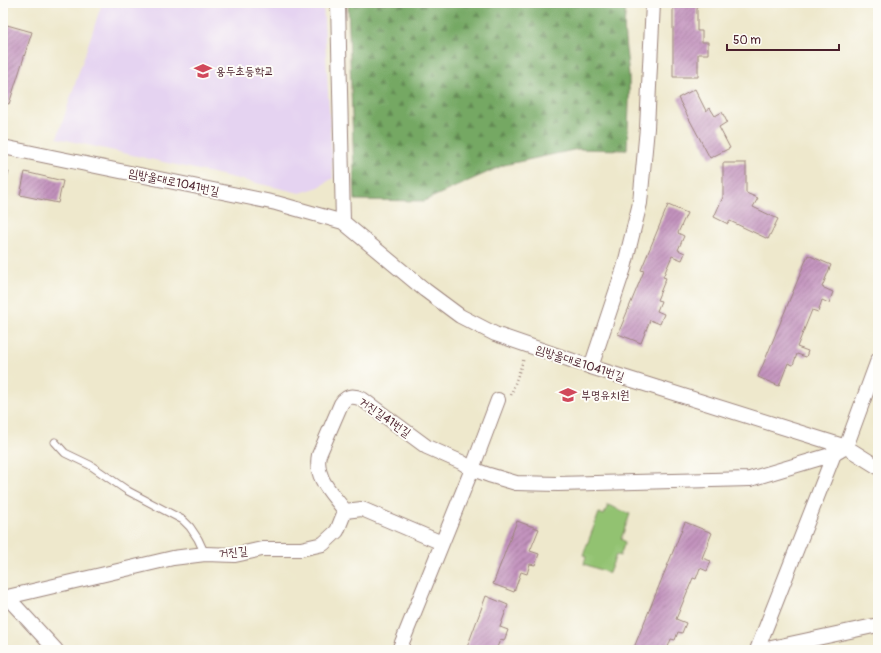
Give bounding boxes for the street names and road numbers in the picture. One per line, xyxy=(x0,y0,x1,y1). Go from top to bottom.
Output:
street label: 임방울대로1041번길 xyxy=(127,166,221,199)
street label: 임방울대로1041번길 xyxy=(534,342,626,385)
street label: 거진길41번길 xyxy=(356,394,414,441)
street label: 거진길 xyxy=(218,544,248,561)

